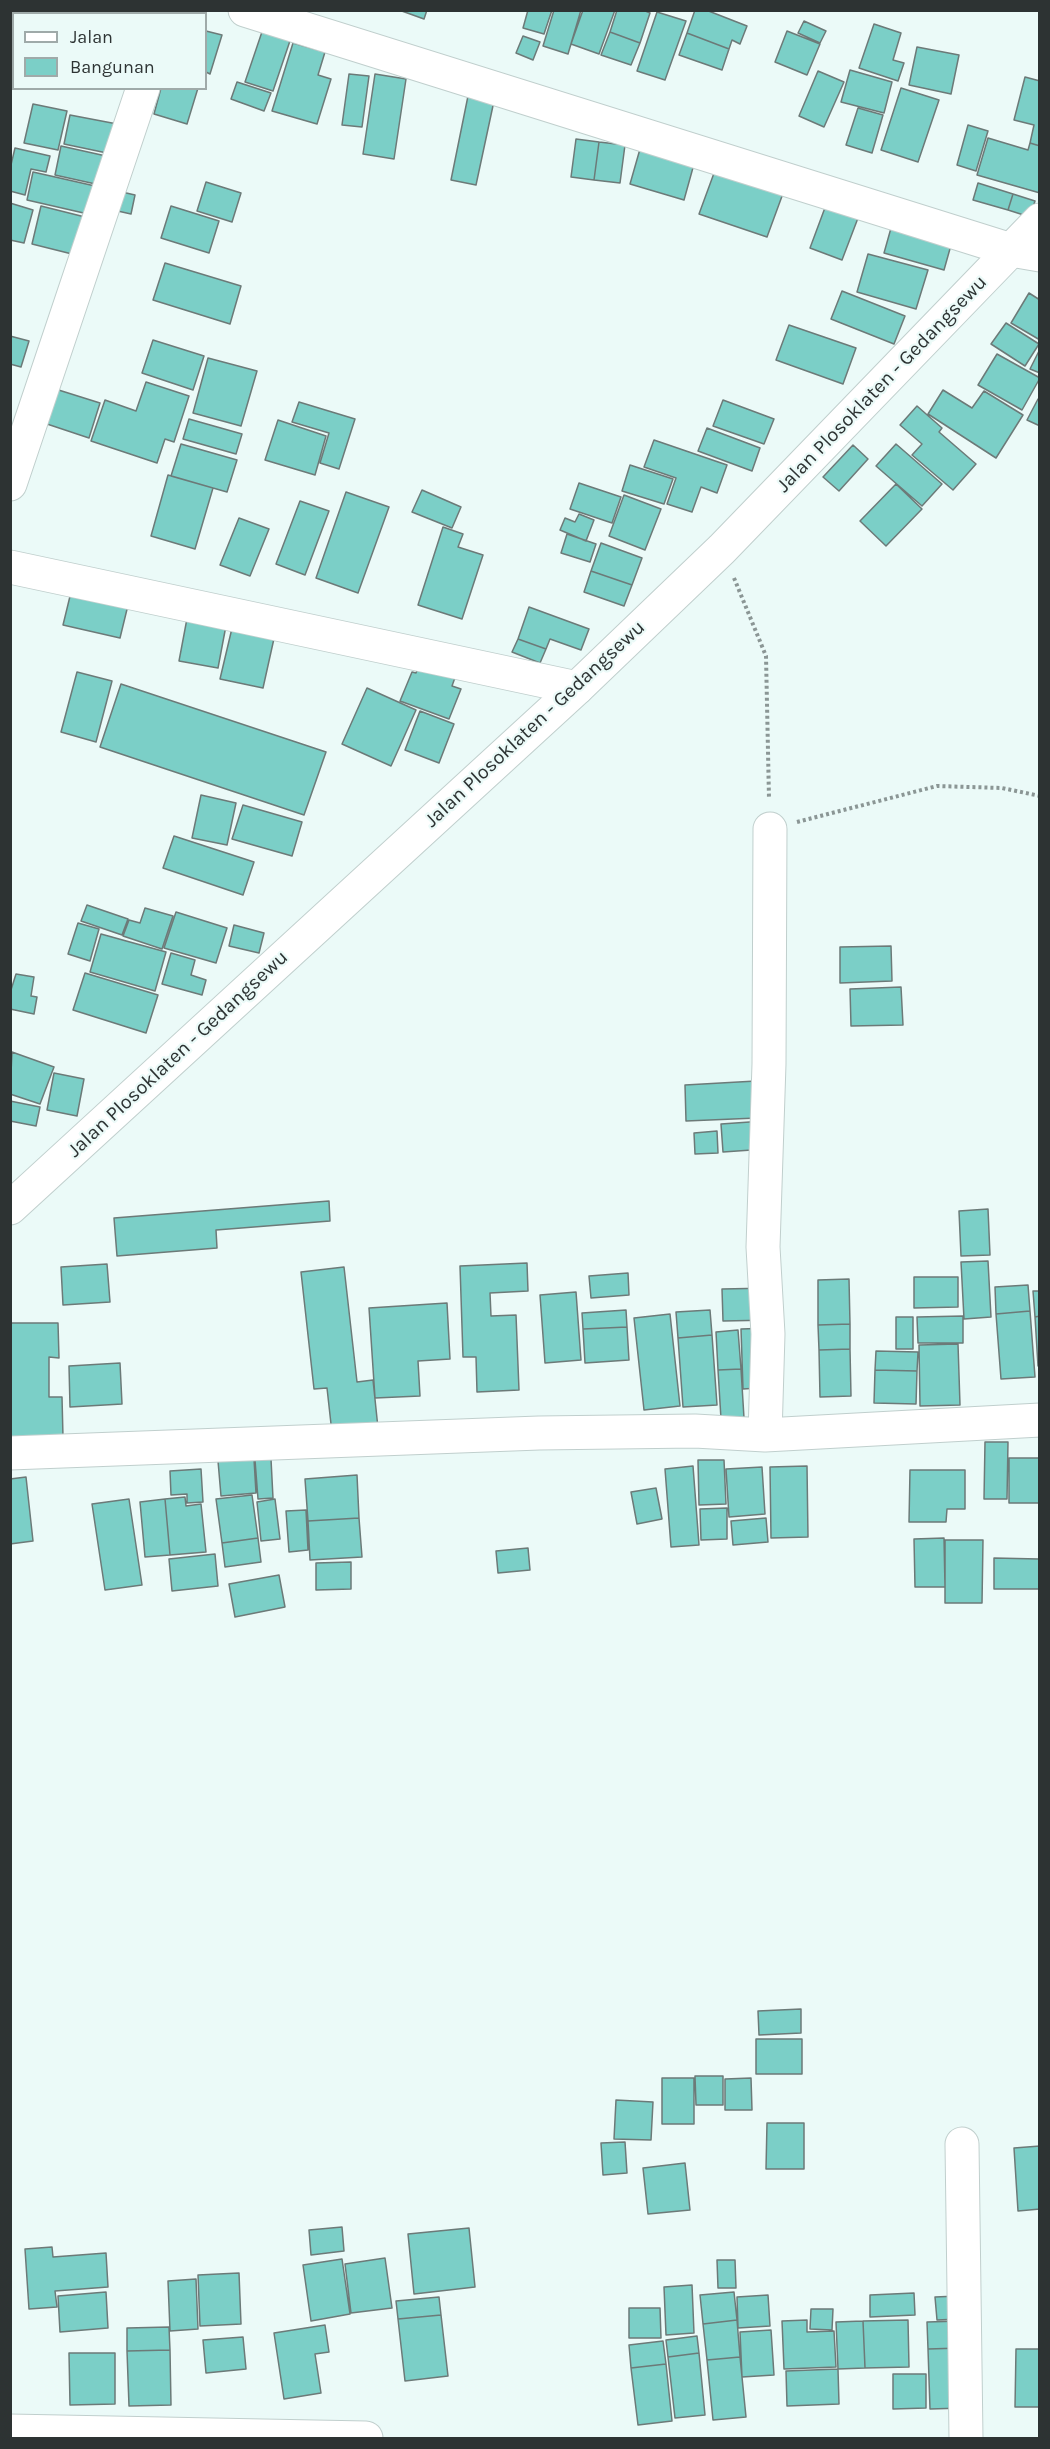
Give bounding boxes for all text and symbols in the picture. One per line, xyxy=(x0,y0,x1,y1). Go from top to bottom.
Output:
legend xyxy=(12,12,207,90)
text: Jalan xyxy=(70,26,113,48)
text: Bangunan xyxy=(70,56,155,78)
street label: Jalan Plosoklaten - Gedangsewu xyxy=(772,270,992,498)
street label: Jalan Plosoklaten - Gedangsewu xyxy=(420,615,650,833)
street label: Jalan Plosoklaten - Gedangsewu xyxy=(63,945,293,1163)

